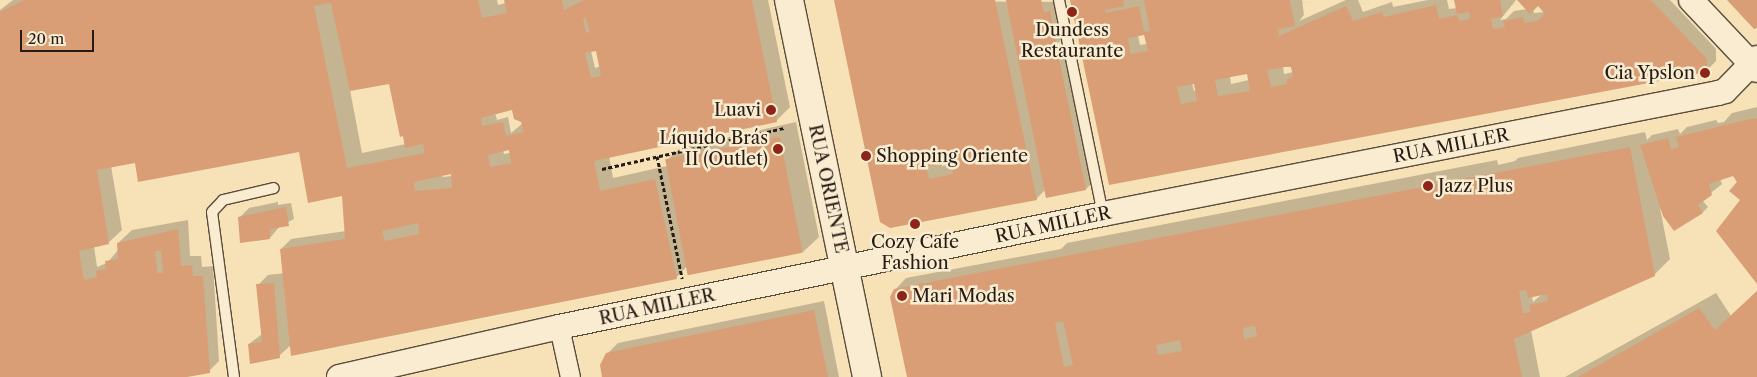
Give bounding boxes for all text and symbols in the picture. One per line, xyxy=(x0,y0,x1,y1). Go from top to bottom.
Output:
marker: Dundess Restaurante xyxy=(1066,6,1078,18)
scale bar xyxy=(22,20,96,52)
place label: Dundess Restaurante xyxy=(1021,20,1123,62)
text: 20 m xyxy=(28,29,64,48)
place label: Cia Ypslon xyxy=(1604,62,1695,84)
marker: Cia Ypslon xyxy=(1699,67,1711,79)
place label: Luavi xyxy=(714,99,761,121)
marker: Luavi xyxy=(765,104,777,116)
street label: RUA ORIENTE xyxy=(804,122,852,256)
street label: RUA MILLER xyxy=(1391,124,1511,168)
place label: Líquido Brás II (Outlet) xyxy=(659,128,768,170)
marker: Líquido Brás II (Outlet) xyxy=(772,143,784,155)
place label: Shopping Oriente xyxy=(876,145,1028,167)
marker: Shopping Oriente xyxy=(860,150,872,162)
place label: Jazz Plus xyxy=(1438,175,1513,197)
marker: Jazz Plus xyxy=(1422,180,1434,192)
street label: RUA MILLER xyxy=(993,202,1113,248)
marker: Cozy Cafe Fashion xyxy=(909,218,921,230)
place label: Cozy Cafe Fashion xyxy=(871,232,959,274)
street label: RUA MILLER xyxy=(597,284,717,330)
place label: Mari Modas xyxy=(912,285,1014,307)
marker: Mari Modas xyxy=(896,290,908,302)

